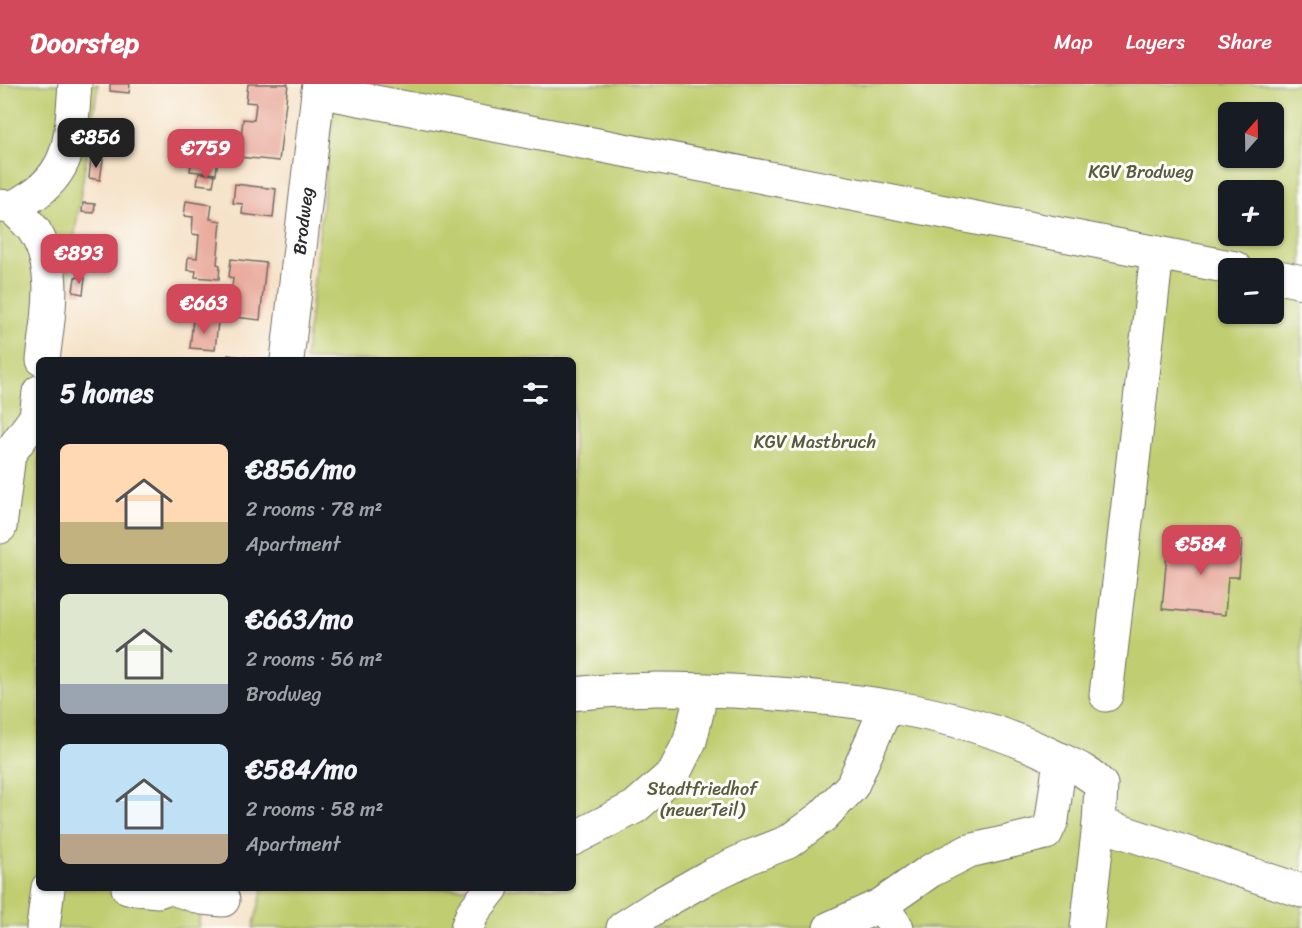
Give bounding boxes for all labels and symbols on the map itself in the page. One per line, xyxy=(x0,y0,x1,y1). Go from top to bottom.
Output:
north arrow xyxy=(1218,102,1284,168)
pin: €856 xyxy=(60,118,132,169)
pin: €759 xyxy=(170,129,242,180)
park label: KGV Brodweg xyxy=(1088,156,1194,188)
street label: Brodweg xyxy=(283,185,323,257)
pin: €893 xyxy=(43,234,115,285)
pin: €663 xyxy=(168,284,240,335)
park label: KGV Mastbruch xyxy=(754,426,876,458)
pin: €584 xyxy=(1165,525,1237,576)
park label: Stadtfriedhof (neuerTeil) xyxy=(647,773,759,826)

